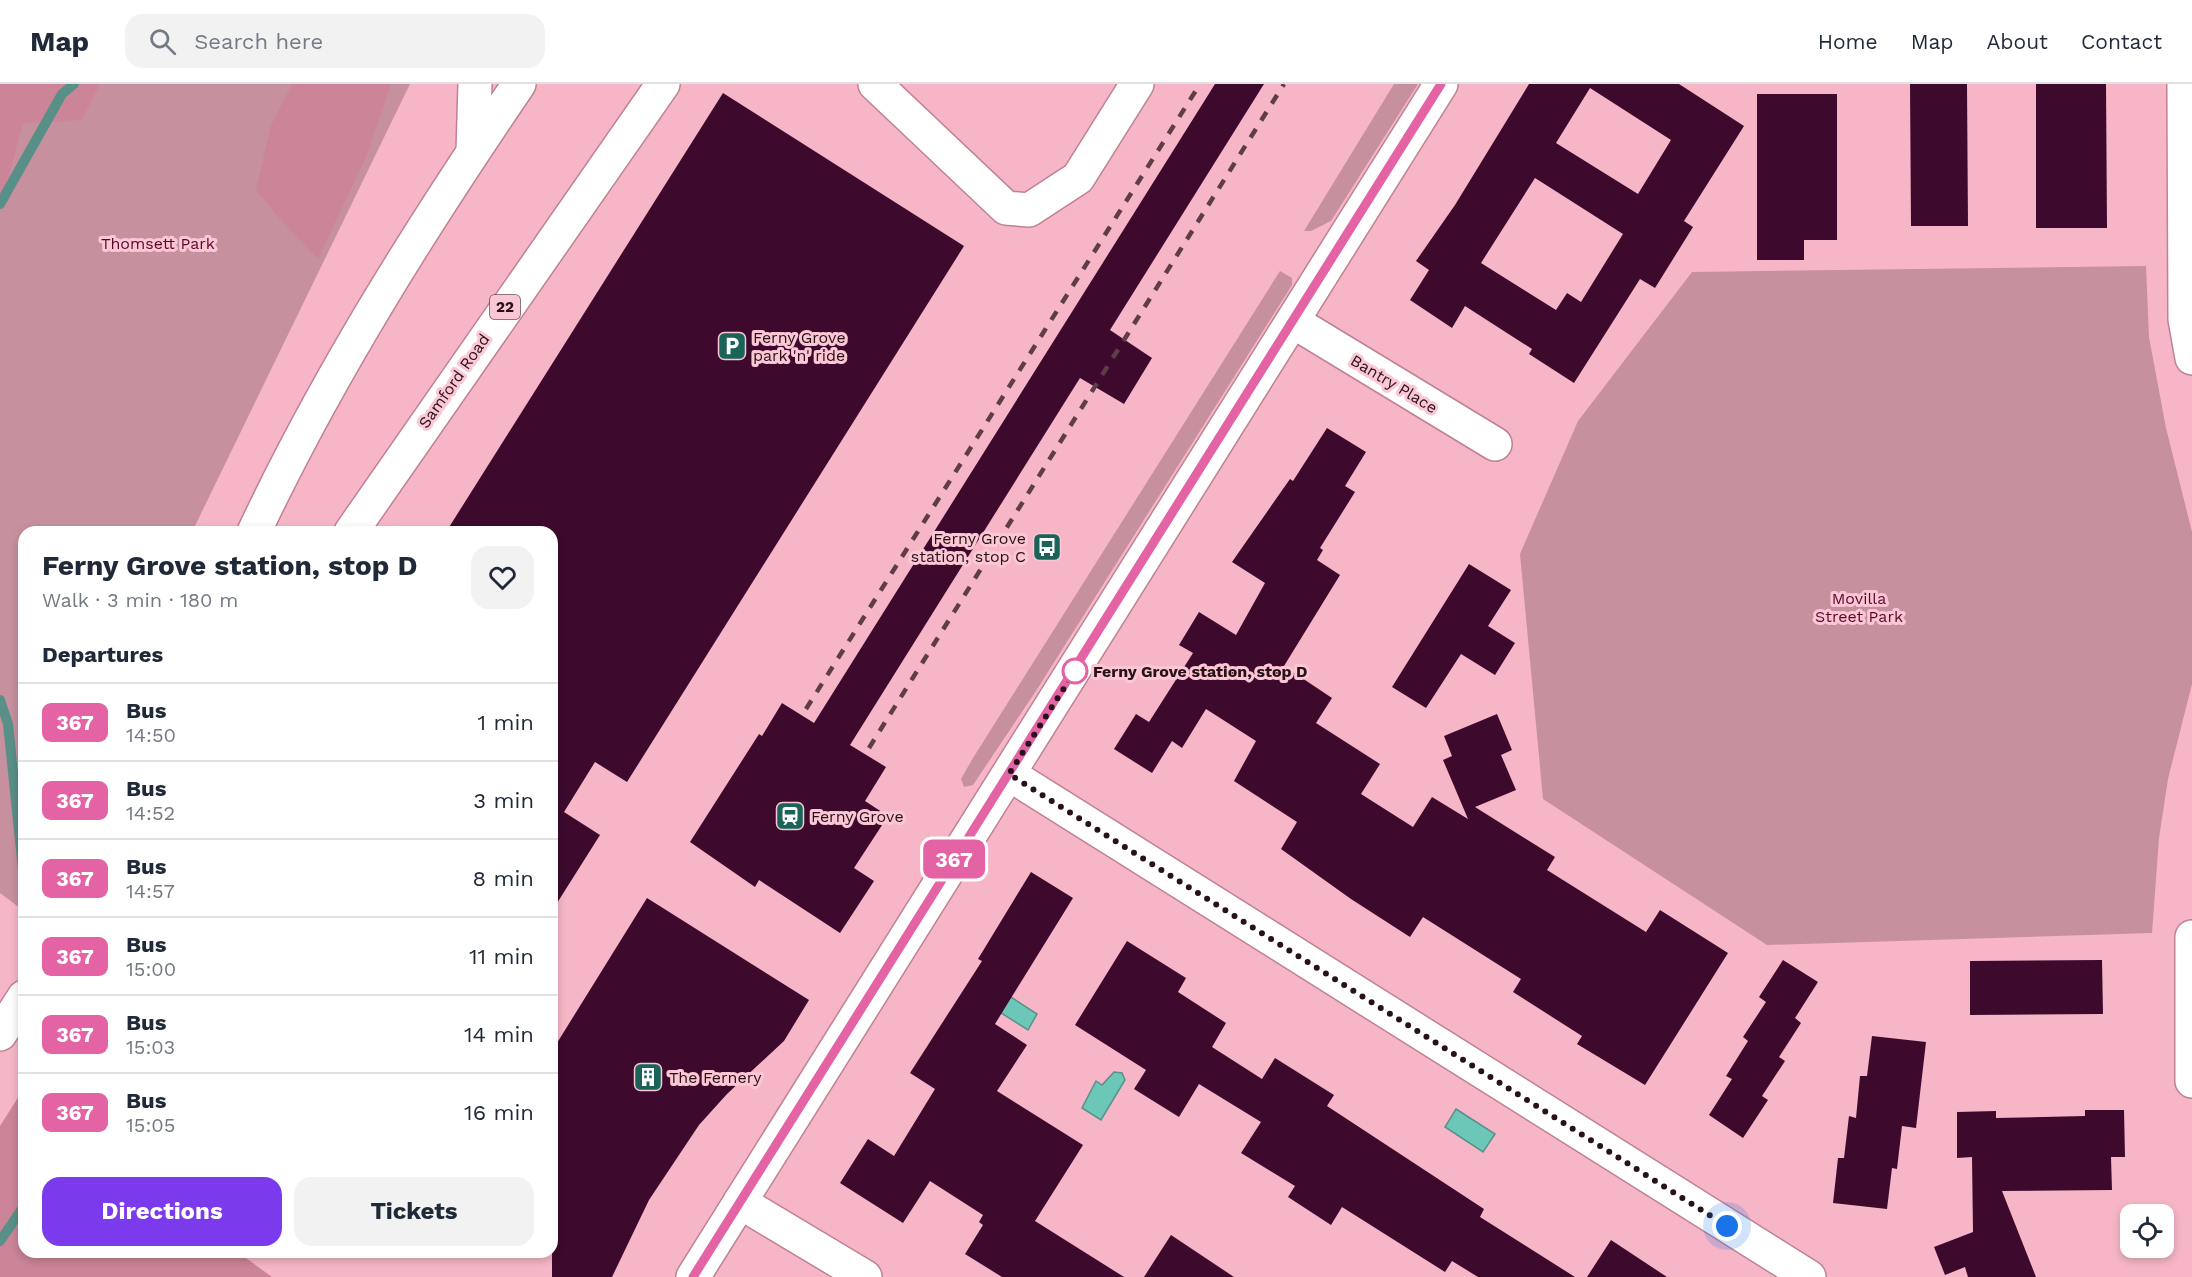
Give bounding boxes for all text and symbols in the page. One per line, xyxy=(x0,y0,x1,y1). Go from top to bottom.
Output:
search box xyxy=(125,14,545,68)
text: Map xyxy=(30,25,89,58)
icon: search xyxy=(146,25,179,58)
text: Search here xyxy=(194,29,323,54)
text: Home xyxy=(1818,29,1878,54)
text: Map xyxy=(1911,29,1954,54)
text: About xyxy=(1987,29,2048,54)
text: Contact xyxy=(2081,29,2162,54)
park label: Thomsett Park xyxy=(101,234,215,253)
road number: 22 xyxy=(490,295,520,319)
place label: Ferny Grove park 'n' ride xyxy=(753,328,846,365)
street label: Samford Road xyxy=(414,330,494,432)
parking icon: Ferny Grove park 'n' ride xyxy=(716,330,748,362)
street label: Bantry Place xyxy=(1347,351,1441,417)
place label: Ferny Grove station, stop C xyxy=(911,529,1026,566)
bus stop icon: Ferny Grove station, stop C xyxy=(1031,531,1063,563)
button: heart xyxy=(471,546,534,609)
text: Ferny Grove station, stop D xyxy=(42,549,418,582)
text: Walk · 3 min · 180 m xyxy=(42,588,238,612)
park label: Movilla Street Park xyxy=(1815,589,1903,626)
text: Departures xyxy=(42,642,163,667)
marker: Ferny Grove station, stop D xyxy=(1062,658,1088,684)
place label: Ferny Grove station, stop D xyxy=(1093,662,1308,681)
text: Bus xyxy=(126,698,166,723)
text: 367 xyxy=(56,710,94,735)
text: 1 min xyxy=(477,710,534,735)
text: 14:50 xyxy=(126,723,176,747)
text: Bus xyxy=(126,776,166,801)
text: 367 xyxy=(56,788,94,813)
text: 3 min xyxy=(473,788,534,813)
station icon: Ferny Grove xyxy=(774,800,806,832)
text: 14:52 xyxy=(126,801,175,825)
place label: Ferny Grove xyxy=(811,807,904,826)
line badge: 367 xyxy=(920,840,988,878)
text: 367 xyxy=(935,847,973,872)
text: Bus xyxy=(126,854,166,879)
text: 367 xyxy=(56,866,94,891)
text: 8 min xyxy=(473,866,534,891)
text: 14:57 xyxy=(126,879,175,903)
text: Bus xyxy=(126,932,166,957)
text: 367 xyxy=(56,944,94,969)
text: 11 min xyxy=(469,944,534,969)
text: 15:00 xyxy=(126,957,176,981)
text: Bus xyxy=(126,1010,166,1035)
text: 367 xyxy=(56,1022,94,1047)
text: 14 min xyxy=(464,1022,534,1047)
text: 15:03 xyxy=(126,1035,175,1059)
building icon: The Fernery xyxy=(632,1061,664,1093)
place label: The Fernery xyxy=(669,1068,762,1087)
text: Bus xyxy=(126,1088,166,1113)
text: 367 xyxy=(56,1100,94,1125)
text: 16 min xyxy=(464,1100,534,1125)
text: 15:05 xyxy=(126,1113,175,1137)
button: Directions xyxy=(42,1177,282,1246)
button: Tickets xyxy=(294,1177,534,1246)
map controls xyxy=(2120,1204,2174,1258)
button: locate xyxy=(2120,1204,2174,1258)
your location xyxy=(1712,1211,1742,1241)

